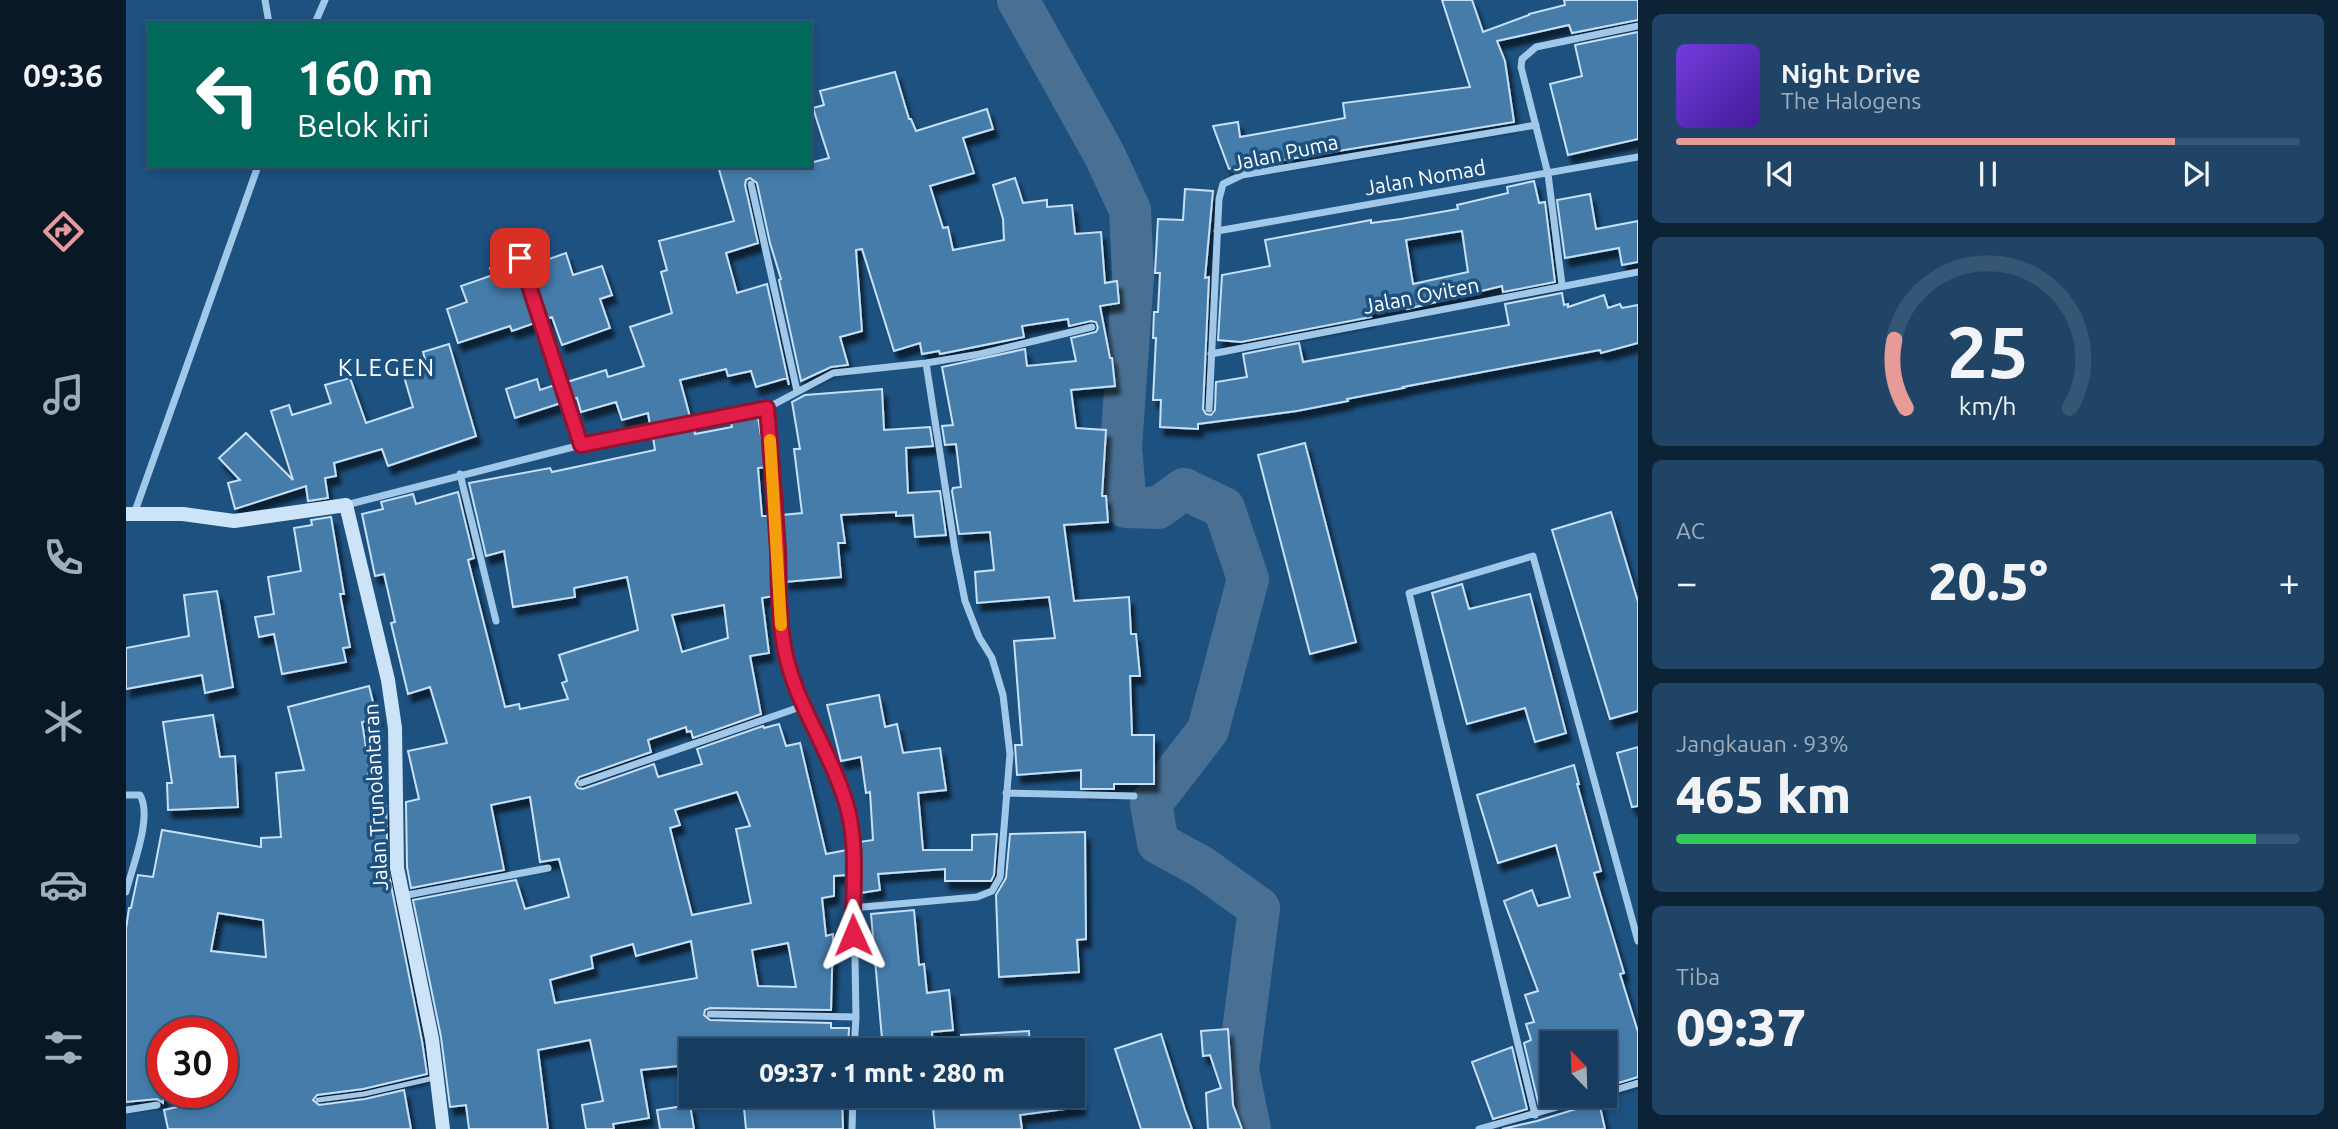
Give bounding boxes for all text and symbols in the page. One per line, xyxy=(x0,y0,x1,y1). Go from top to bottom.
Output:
icon: left xyxy=(182,49,273,140)
text: 160 m xyxy=(297,49,434,104)
text: 09:36 xyxy=(23,57,103,93)
text: Night Drive xyxy=(1781,59,1921,88)
text: The Halogens xyxy=(1781,88,1921,113)
text: Belok kiri xyxy=(297,107,429,143)
street label: Jalan Puma xyxy=(1230,129,1340,175)
street label: Jalan Nomad xyxy=(1362,155,1488,199)
icon: previous xyxy=(1761,155,1799,193)
icon: pause xyxy=(1969,155,2007,193)
icon: next xyxy=(2177,155,2215,193)
icon: directions xyxy=(39,207,88,256)
pin xyxy=(490,228,550,288)
icon: arrive xyxy=(501,239,539,277)
street label: Jalan Oviten xyxy=(1361,272,1481,318)
text: 25 xyxy=(1947,310,2029,392)
district label: KLEGEN xyxy=(338,354,436,381)
icon: music xyxy=(39,370,88,419)
text: km/h xyxy=(1959,391,2017,419)
text: AC xyxy=(1676,518,1705,543)
icon: phone xyxy=(39,533,88,582)
text: 20.5° xyxy=(1928,552,2048,610)
text: − xyxy=(1676,561,1697,603)
text: + xyxy=(2279,561,2300,603)
icon: climate xyxy=(39,697,88,746)
street label: Jalan Trunolantaran xyxy=(358,703,392,891)
text: Jangkauan · 93% xyxy=(1676,731,1848,756)
text: 465 km xyxy=(1676,765,1851,823)
icon: car xyxy=(39,860,88,909)
position arrow xyxy=(816,898,890,972)
text: Tiba xyxy=(1676,964,1720,989)
text: 09:37 xyxy=(1676,998,1806,1056)
speed limit sign: 30 xyxy=(147,1017,238,1108)
icon: filters xyxy=(39,1023,88,1072)
north arrow xyxy=(1540,1031,1617,1108)
map controls xyxy=(1540,1031,1617,1108)
text: 09:37 · 1 mnt · 280 m xyxy=(759,1058,1005,1087)

